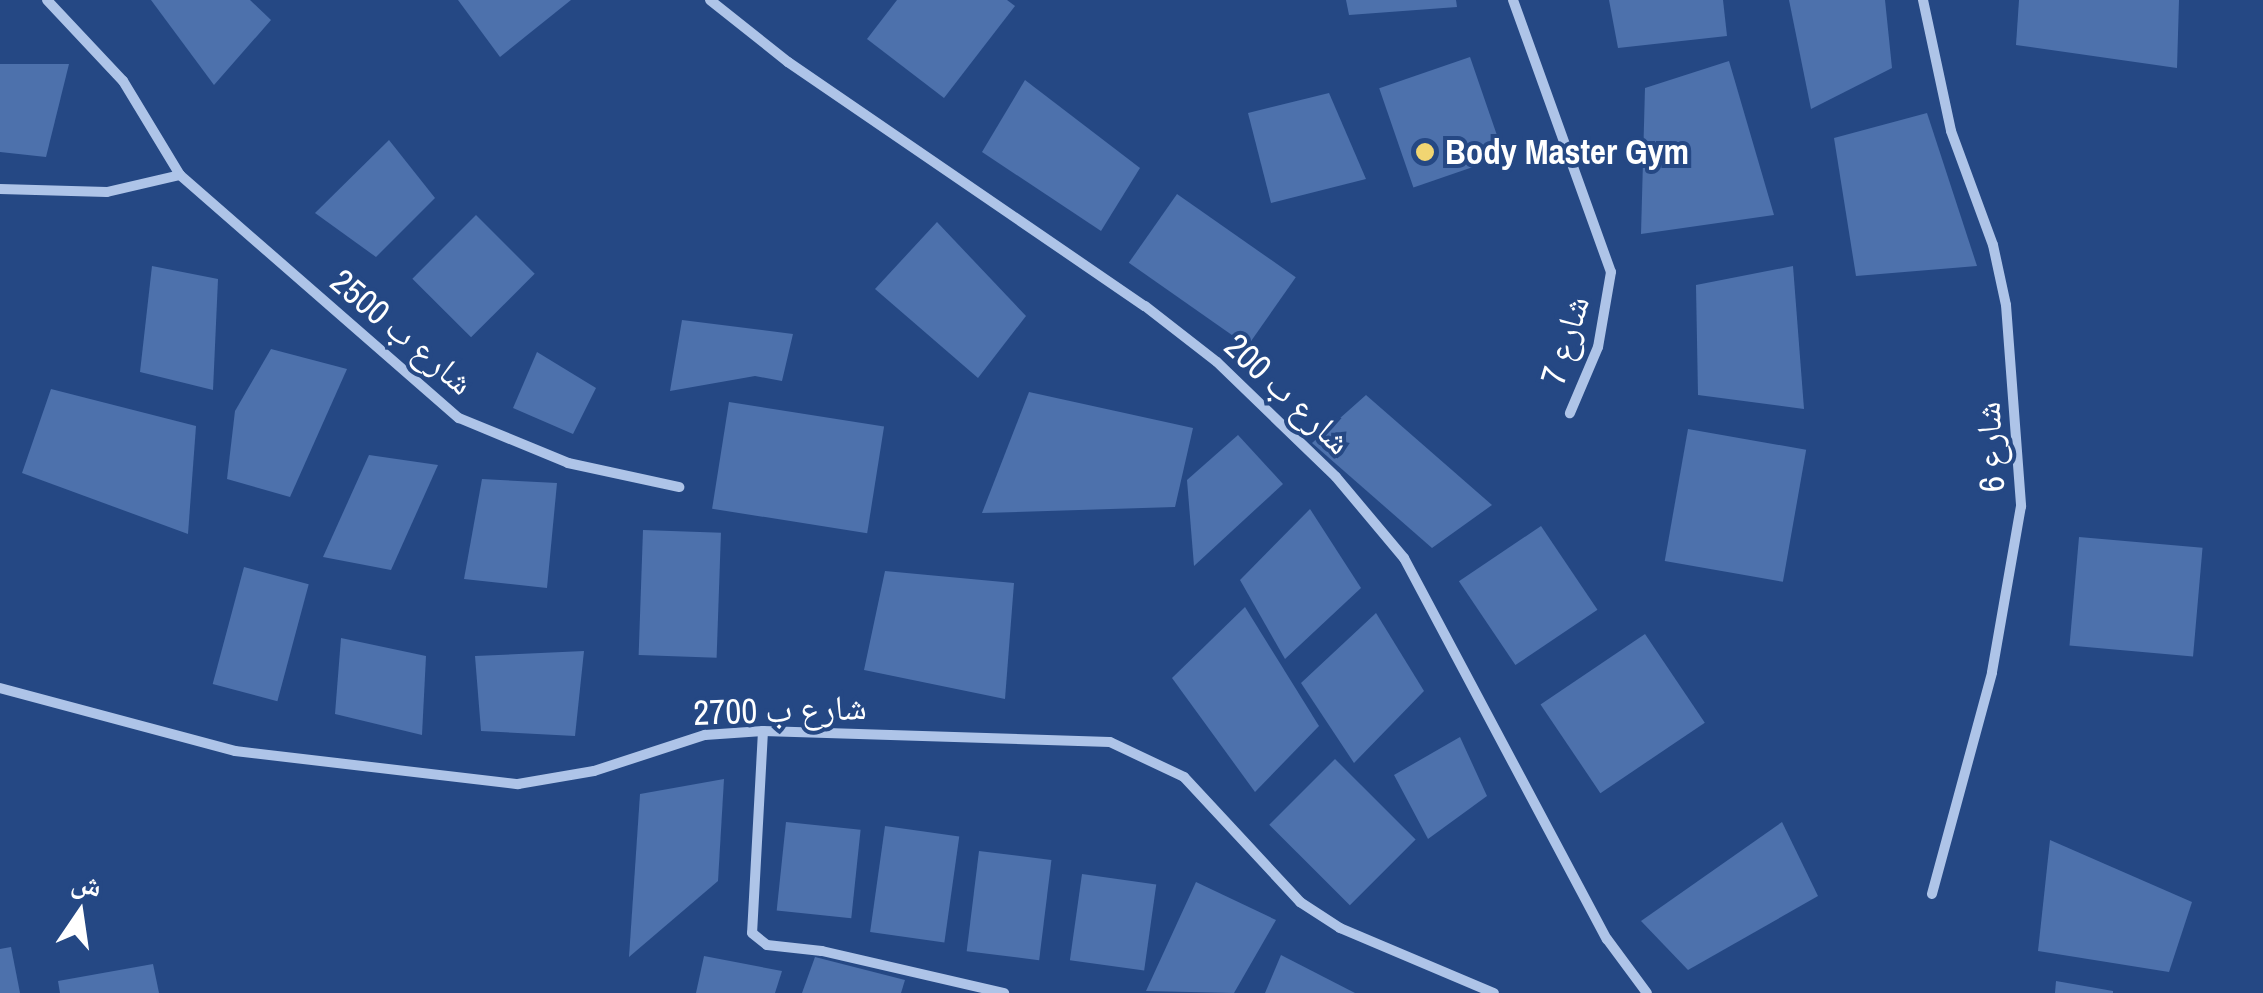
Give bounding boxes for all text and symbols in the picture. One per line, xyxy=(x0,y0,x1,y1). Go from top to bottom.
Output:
place label: Body Master Gym xyxy=(1445,131,1689,173)
marker: Body Master Gym xyxy=(1414,141,1436,163)
street label: شارع ب 2500 xyxy=(322,260,482,404)
street label: شارع 7 xyxy=(1532,291,1598,389)
street label: شارع ب 200 xyxy=(1216,325,1360,463)
street label: شارع 6 xyxy=(1967,401,2013,493)
street label: شارع ب 2700 xyxy=(693,686,867,734)
text: ش xyxy=(68,862,106,906)
north arrow xyxy=(30,863,130,963)

